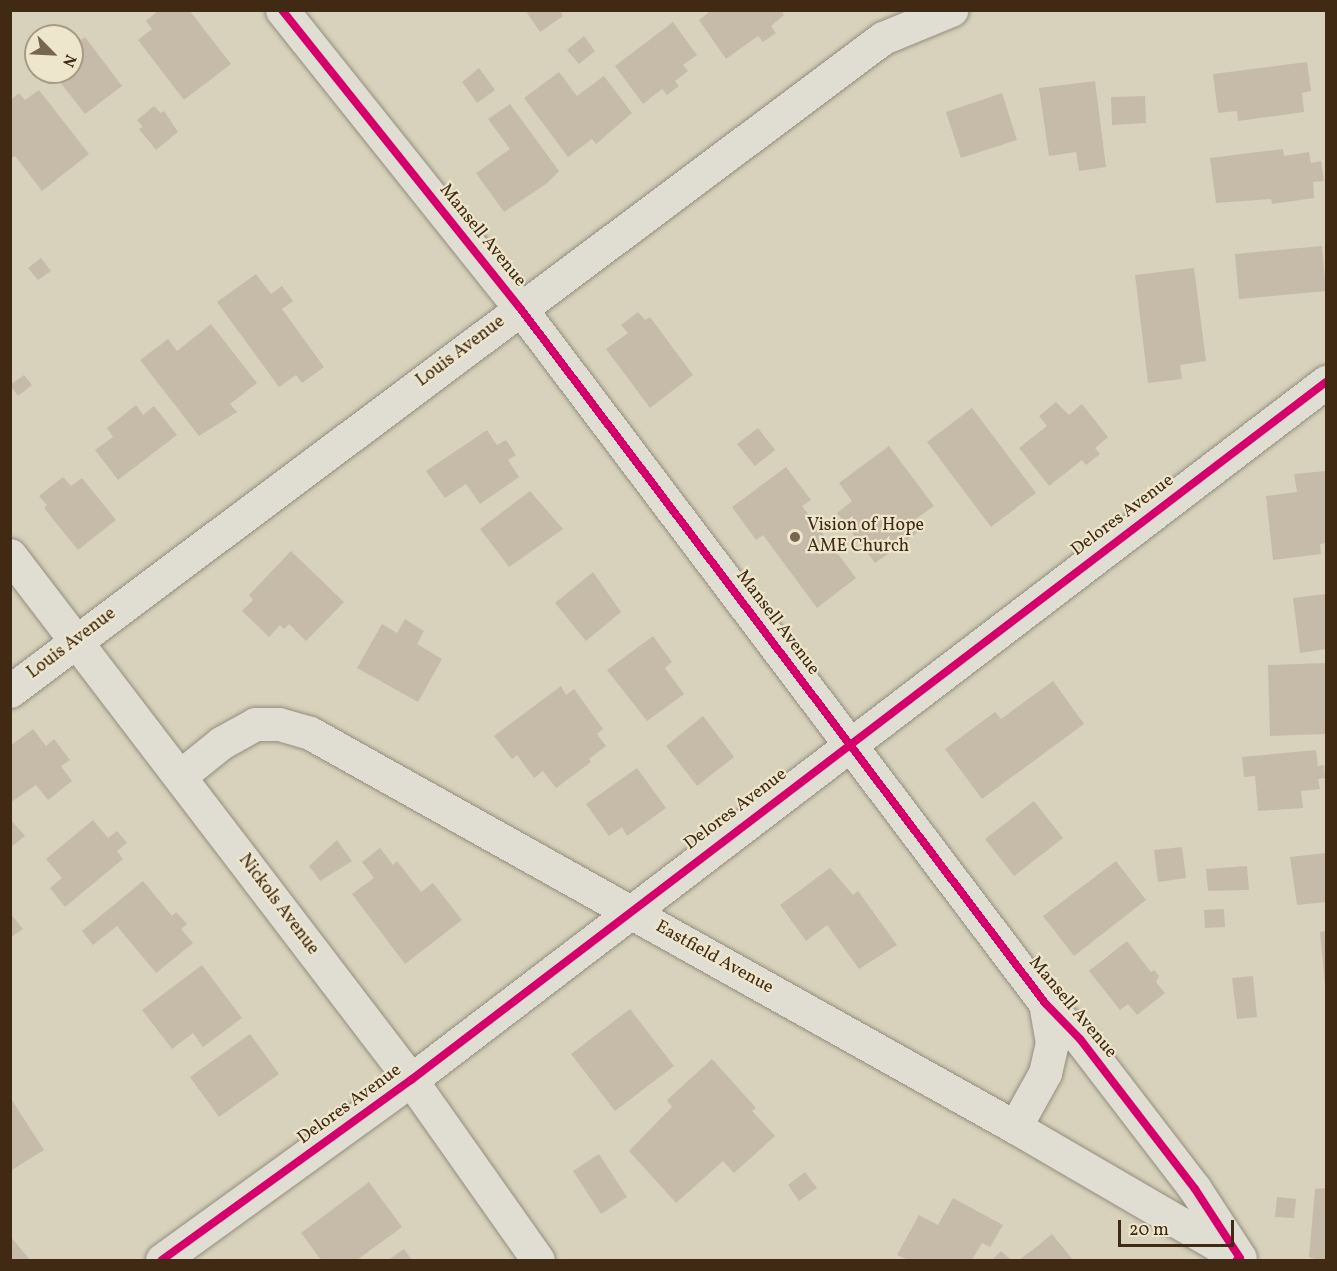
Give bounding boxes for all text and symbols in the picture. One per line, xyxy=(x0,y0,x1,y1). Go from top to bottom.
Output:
north arrow xyxy=(24,24,84,84)
text: N xyxy=(56,51,81,70)
street label: Mansell Avenue xyxy=(434,180,530,292)
street label: Louis Avenue xyxy=(412,312,510,392)
street label: Delores Avenue xyxy=(1067,470,1179,562)
place label: Vision of Hope AME Church xyxy=(807,516,922,558)
marker: Vision of Hope AME Church xyxy=(788,530,802,544)
street label: Mansell Avenue xyxy=(730,566,824,680)
street label: Louis Avenue xyxy=(23,604,121,684)
street label: Delores Avenue xyxy=(680,764,792,856)
street label: Nickols Avenue xyxy=(233,850,323,960)
street label: Eastfield Avenue xyxy=(651,917,777,999)
street label: Mansell Avenue xyxy=(1023,953,1121,1063)
street label: Delores Avenue xyxy=(294,1060,406,1150)
scale bar xyxy=(1121,1208,1236,1246)
text: 20 m xyxy=(1129,1218,1169,1243)

